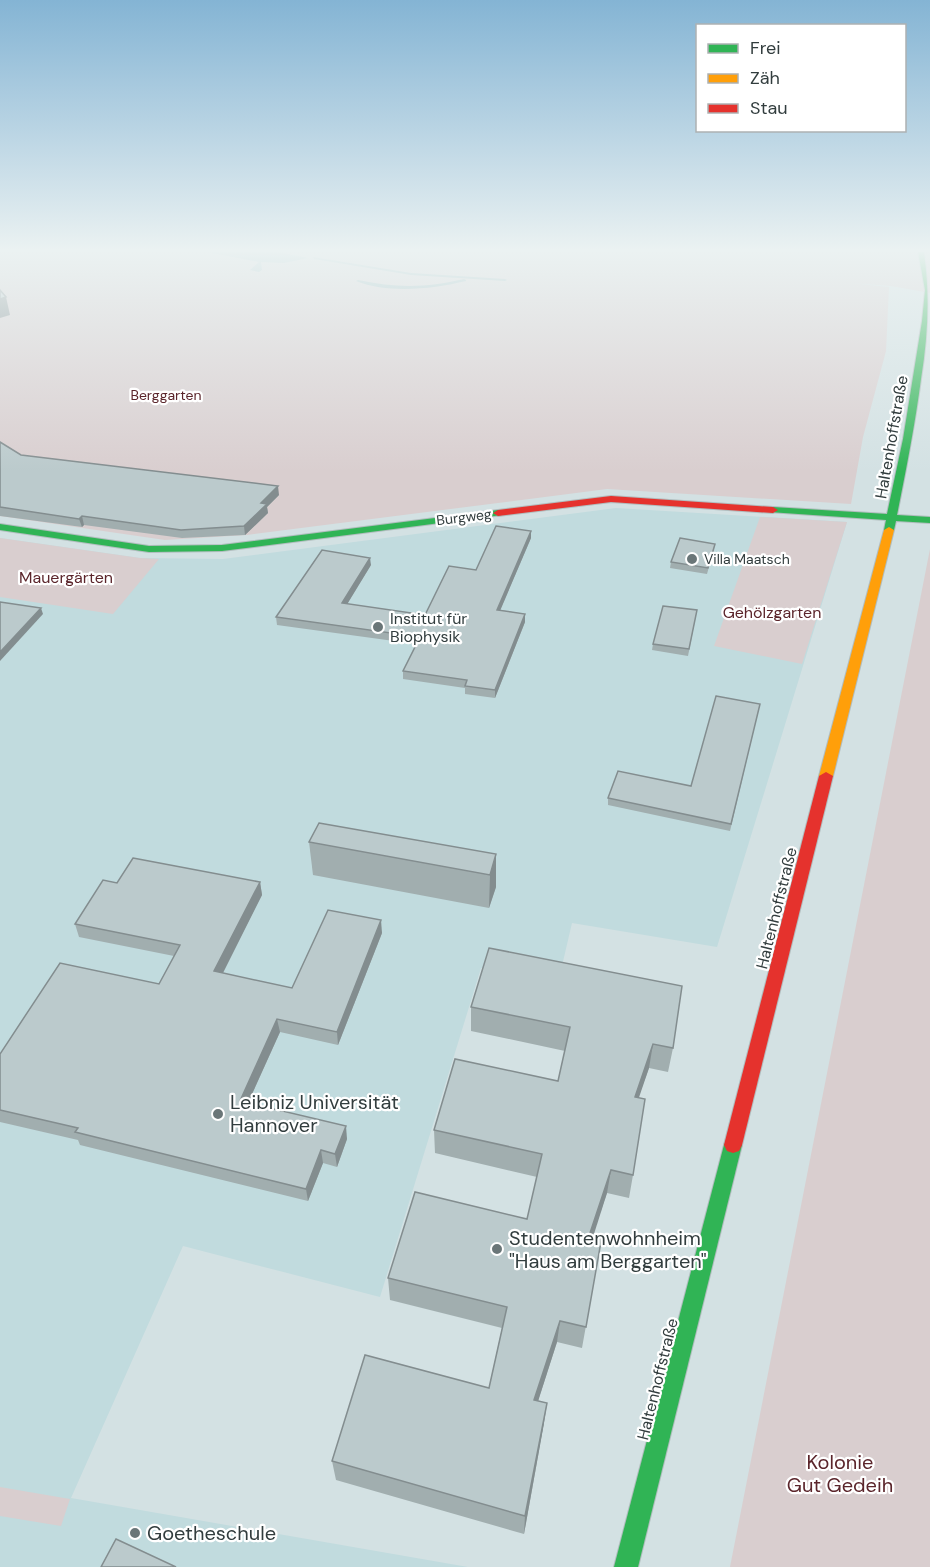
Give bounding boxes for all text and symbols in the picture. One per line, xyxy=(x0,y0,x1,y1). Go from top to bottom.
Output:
legend xyxy=(696,24,906,132)
text: Frei xyxy=(750,36,781,60)
text: Zäh xyxy=(750,66,780,90)
text: Stau xyxy=(750,96,788,120)
street label: Haltenhoffstraße xyxy=(870,374,913,500)
park label: Berggarten xyxy=(130,386,202,404)
street label: Burgweg xyxy=(435,505,493,529)
place label: Villa Maatsch xyxy=(704,550,790,568)
marker: Villa Maatsch xyxy=(685,552,699,566)
park label: Mauergärten xyxy=(19,567,113,588)
park label: Gehölzgarten xyxy=(723,602,821,623)
place label: Institut für Biophysik xyxy=(390,608,467,647)
marker: Institut für Biophysik xyxy=(371,620,385,634)
street label: Haltenhoffstraße xyxy=(751,845,802,971)
place label: Leibniz Universität Hannover xyxy=(230,1089,399,1138)
marker: Leibniz Universität Hannover xyxy=(211,1107,225,1121)
place label: Studentenwohnheim "Haus am Berggarten" xyxy=(509,1225,707,1274)
marker: Studentenwohnheim "Haus am Berggarten" xyxy=(490,1242,504,1256)
street label: Haltenhoffstraße xyxy=(632,1316,683,1442)
park label: Kolonie Gut Gedeih xyxy=(787,1449,893,1498)
place label: Goetheschule xyxy=(147,1520,276,1546)
marker: Goetheschule xyxy=(128,1526,142,1540)

